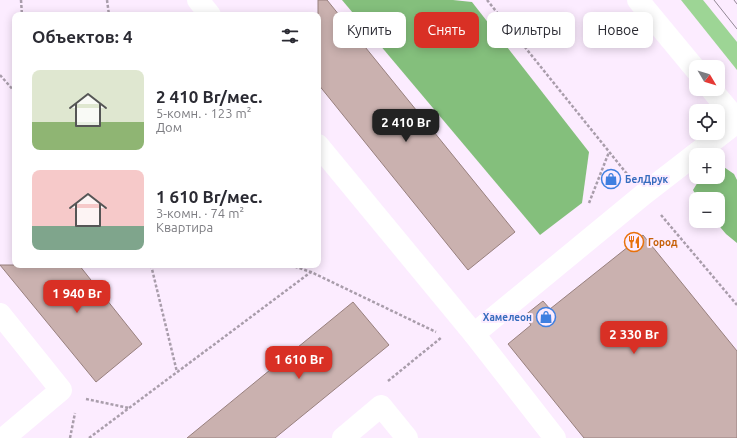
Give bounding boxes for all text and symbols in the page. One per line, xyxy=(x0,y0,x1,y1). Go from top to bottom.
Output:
chip: Купить xyxy=(333,12,406,48)
chip: Снять xyxy=(414,12,479,48)
chip: Фильтры xyxy=(487,12,575,48)
chip: Новое xyxy=(583,12,653,48)
icon: filters xyxy=(279,25,301,47)
text: Объектов: 4 xyxy=(32,27,132,46)
north arrow xyxy=(689,60,725,96)
map controls xyxy=(689,60,725,228)
icon: home xyxy=(64,86,112,134)
text: 2 410 Br/мес. xyxy=(156,87,262,106)
button: locate xyxy=(689,104,725,140)
text: 5-комн. · 123 m² xyxy=(156,106,251,120)
pin: 2 410 Br xyxy=(365,109,447,143)
text: 2 410 Br xyxy=(381,115,431,129)
text: Дом xyxy=(156,120,182,134)
button: + xyxy=(689,148,725,184)
shop icon: БелДрук xyxy=(600,168,622,190)
place label: БелДрук xyxy=(625,174,669,185)
icon: home xyxy=(64,186,112,234)
text: 1 610 Br/мес. xyxy=(156,187,262,206)
button: − xyxy=(689,192,725,228)
text: 3-комн. · 74 m² xyxy=(156,206,244,220)
text: Квартира xyxy=(156,220,213,234)
restaurant icon: Город xyxy=(623,231,645,253)
place label: Город xyxy=(648,237,678,248)
pin: 1 940 Br xyxy=(36,280,118,314)
text: 1 940 Br xyxy=(52,286,102,300)
shop icon: Хамелеон xyxy=(535,306,557,328)
place label: Хамелеон xyxy=(483,312,532,323)
pin: 2 330 Br xyxy=(593,321,675,355)
text: 2 330 Br xyxy=(609,327,659,341)
pin: 1 610 Br xyxy=(258,346,340,380)
text: 1 610 Br xyxy=(274,352,324,366)

